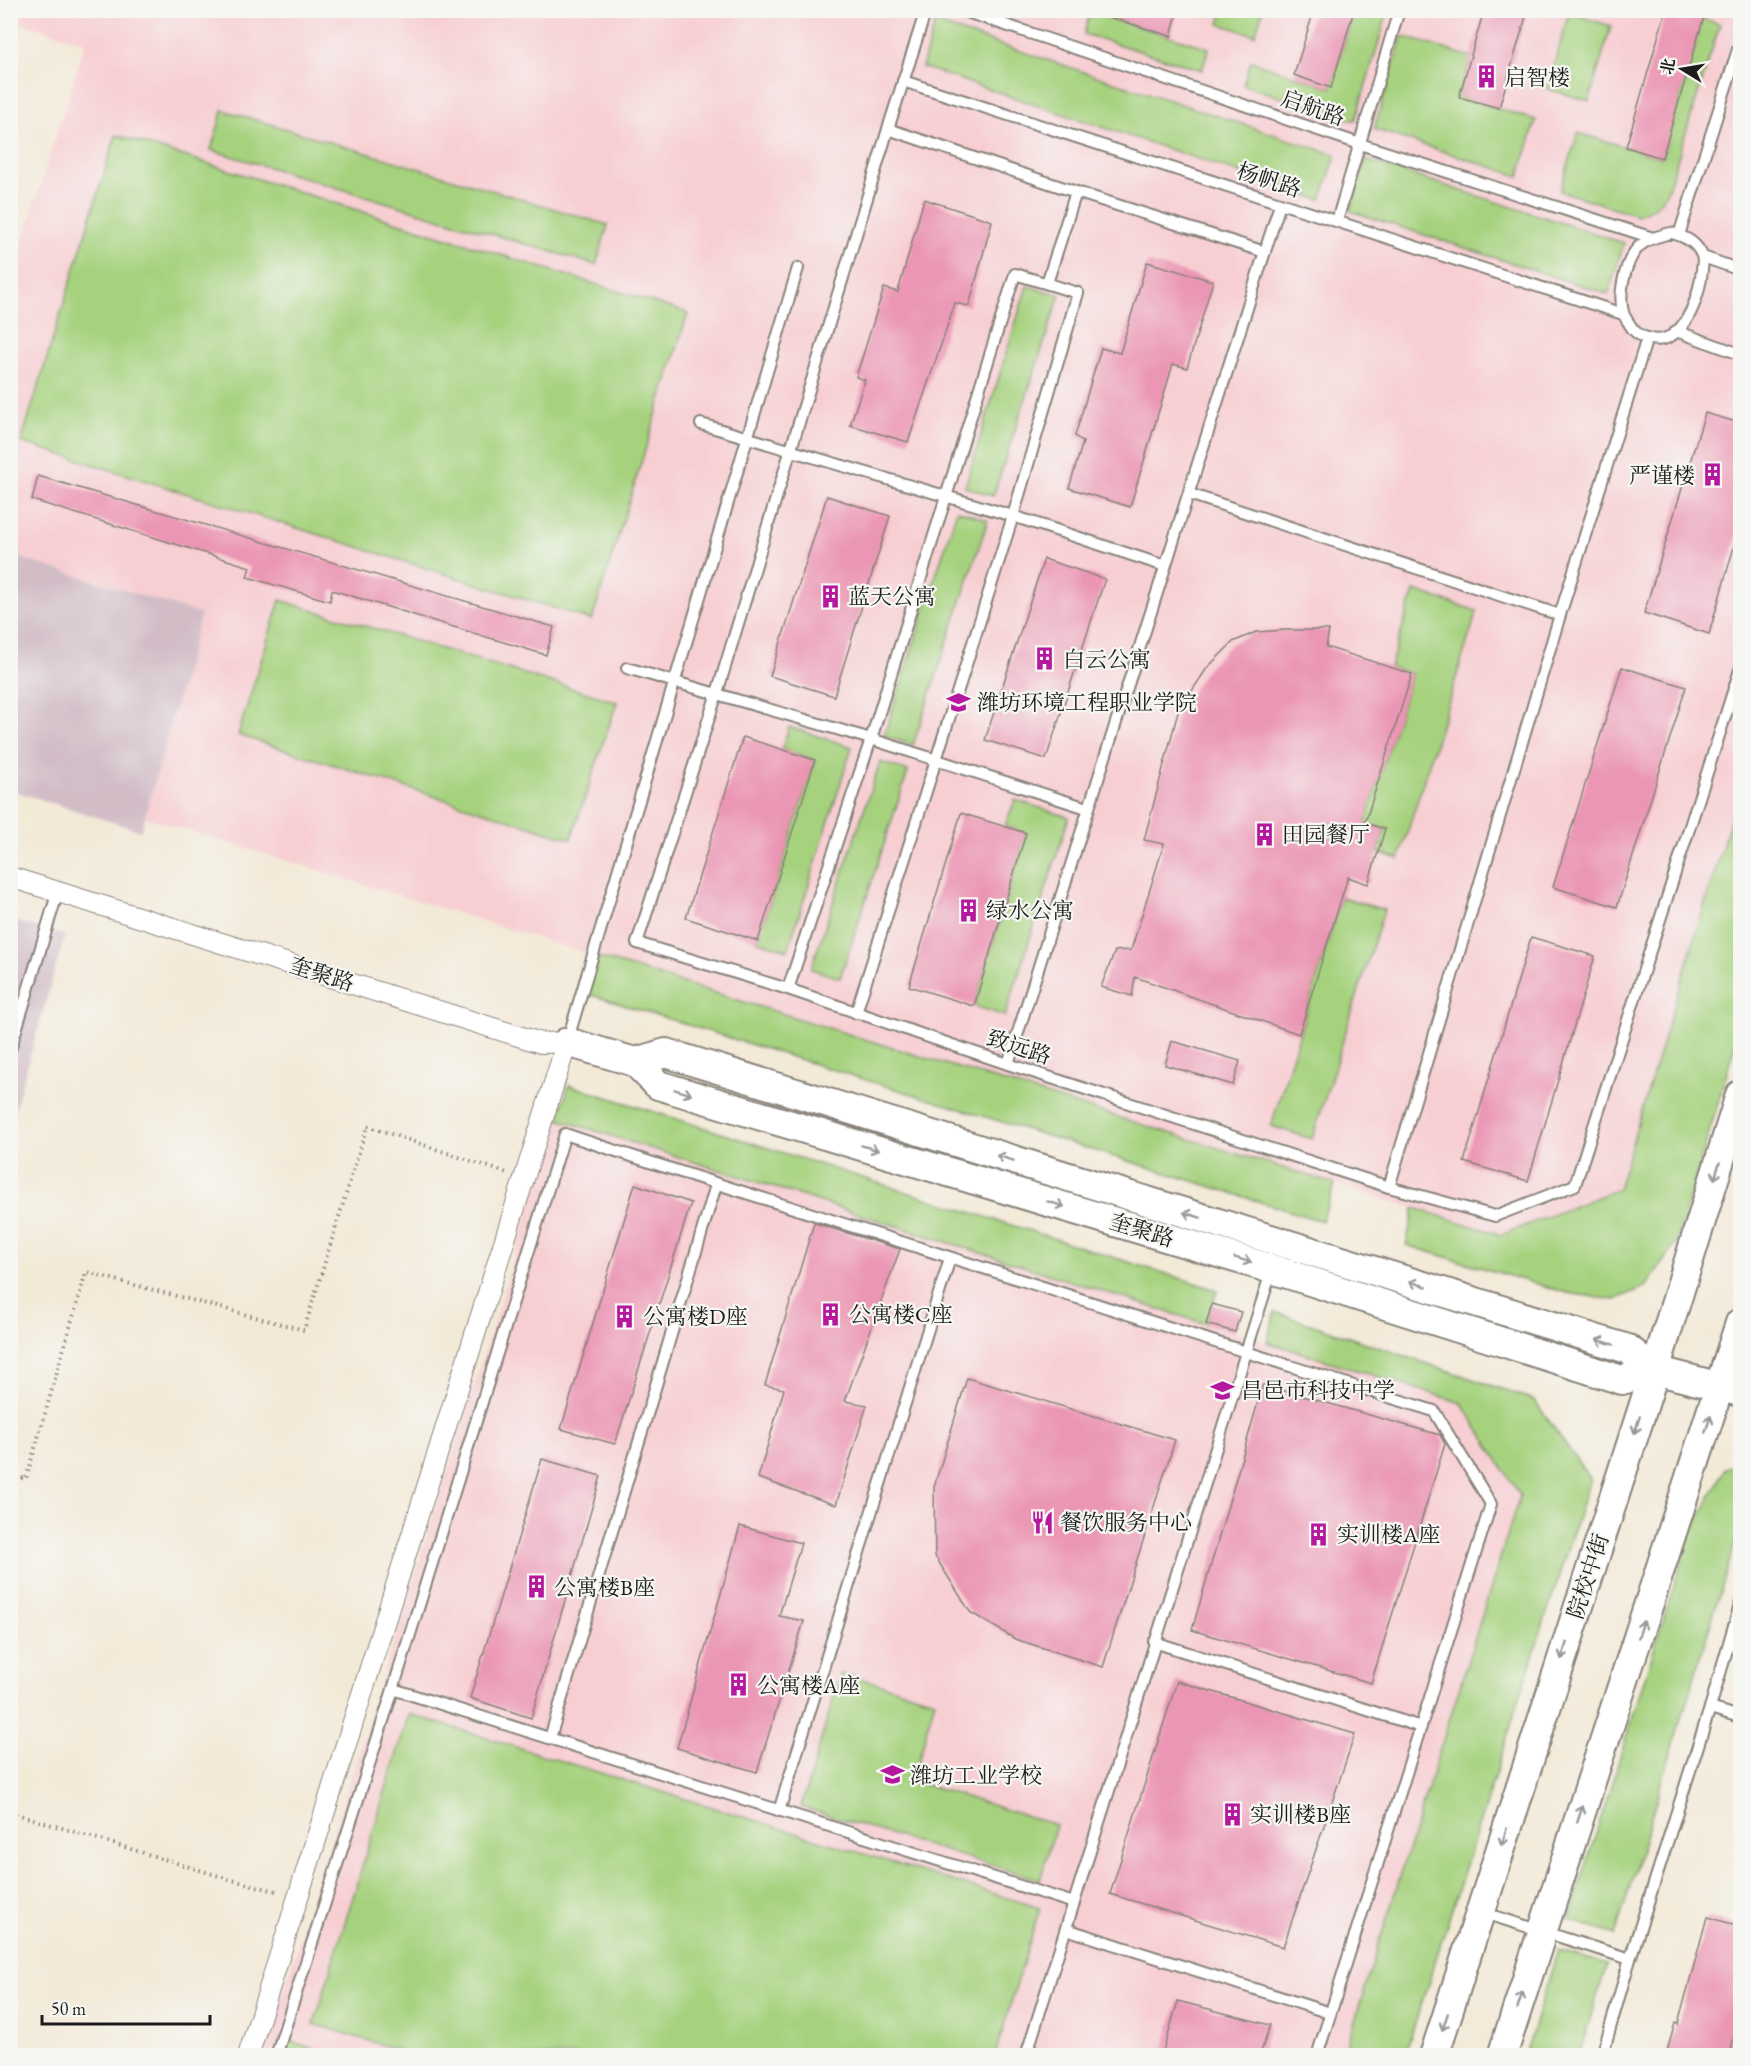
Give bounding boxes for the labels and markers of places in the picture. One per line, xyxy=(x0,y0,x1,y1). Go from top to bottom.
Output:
place label: 启智楼 xyxy=(1504,63,1570,92)
building icon: 启智楼 xyxy=(1473,64,1499,90)
place label: 严谨楼 xyxy=(1629,461,1695,490)
building icon: 严谨楼 xyxy=(1700,462,1726,488)
place label: 蓝天公寓 xyxy=(848,582,936,611)
building icon: 蓝天公寓 xyxy=(817,583,843,609)
place label: 白云公寓 xyxy=(1063,645,1151,674)
building icon: 白云公寓 xyxy=(1032,646,1058,672)
place label: 潍坊环境工程职业学院 xyxy=(977,688,1197,717)
school or university icon: 潍坊环境工程职业学院 xyxy=(946,689,972,715)
place label: 田园餐厅 xyxy=(1282,820,1370,849)
building icon: 田园餐厅 xyxy=(1251,821,1277,847)
place label: 绿水公寓 xyxy=(986,896,1074,925)
building icon: 绿水公寓 xyxy=(955,897,981,923)
place label: 公寓楼C座 xyxy=(849,1300,953,1329)
building icon: 公寓楼C座 xyxy=(818,1301,844,1327)
place label: 公寓楼D座 xyxy=(643,1302,748,1331)
building icon: 公寓楼D座 xyxy=(612,1303,638,1329)
place label: 昌邑市科技中学 xyxy=(1241,1376,1395,1405)
school or university icon: 昌邑市科技中学 xyxy=(1210,1377,1236,1403)
place label: 餐饮服务中心 xyxy=(1060,1508,1192,1537)
restaurant icon: 餐饮服务中心 xyxy=(1029,1509,1055,1535)
place label: 实训楼A座 xyxy=(1337,1520,1440,1549)
building icon: 实训楼A座 xyxy=(1306,1521,1332,1547)
place label: 公寓楼B座 xyxy=(554,1573,655,1602)
building icon: 公寓楼B座 xyxy=(523,1574,549,1600)
place label: 公寓楼A座 xyxy=(757,1671,860,1700)
building icon: 公寓楼A座 xyxy=(726,1672,752,1698)
place label: 潍坊工业学校 xyxy=(910,1761,1042,1790)
school or university icon: 潍坊工业学校 xyxy=(879,1762,905,1788)
place label: 实训楼B座 xyxy=(1250,1800,1351,1829)
building icon: 实训楼B座 xyxy=(1219,1801,1245,1827)

